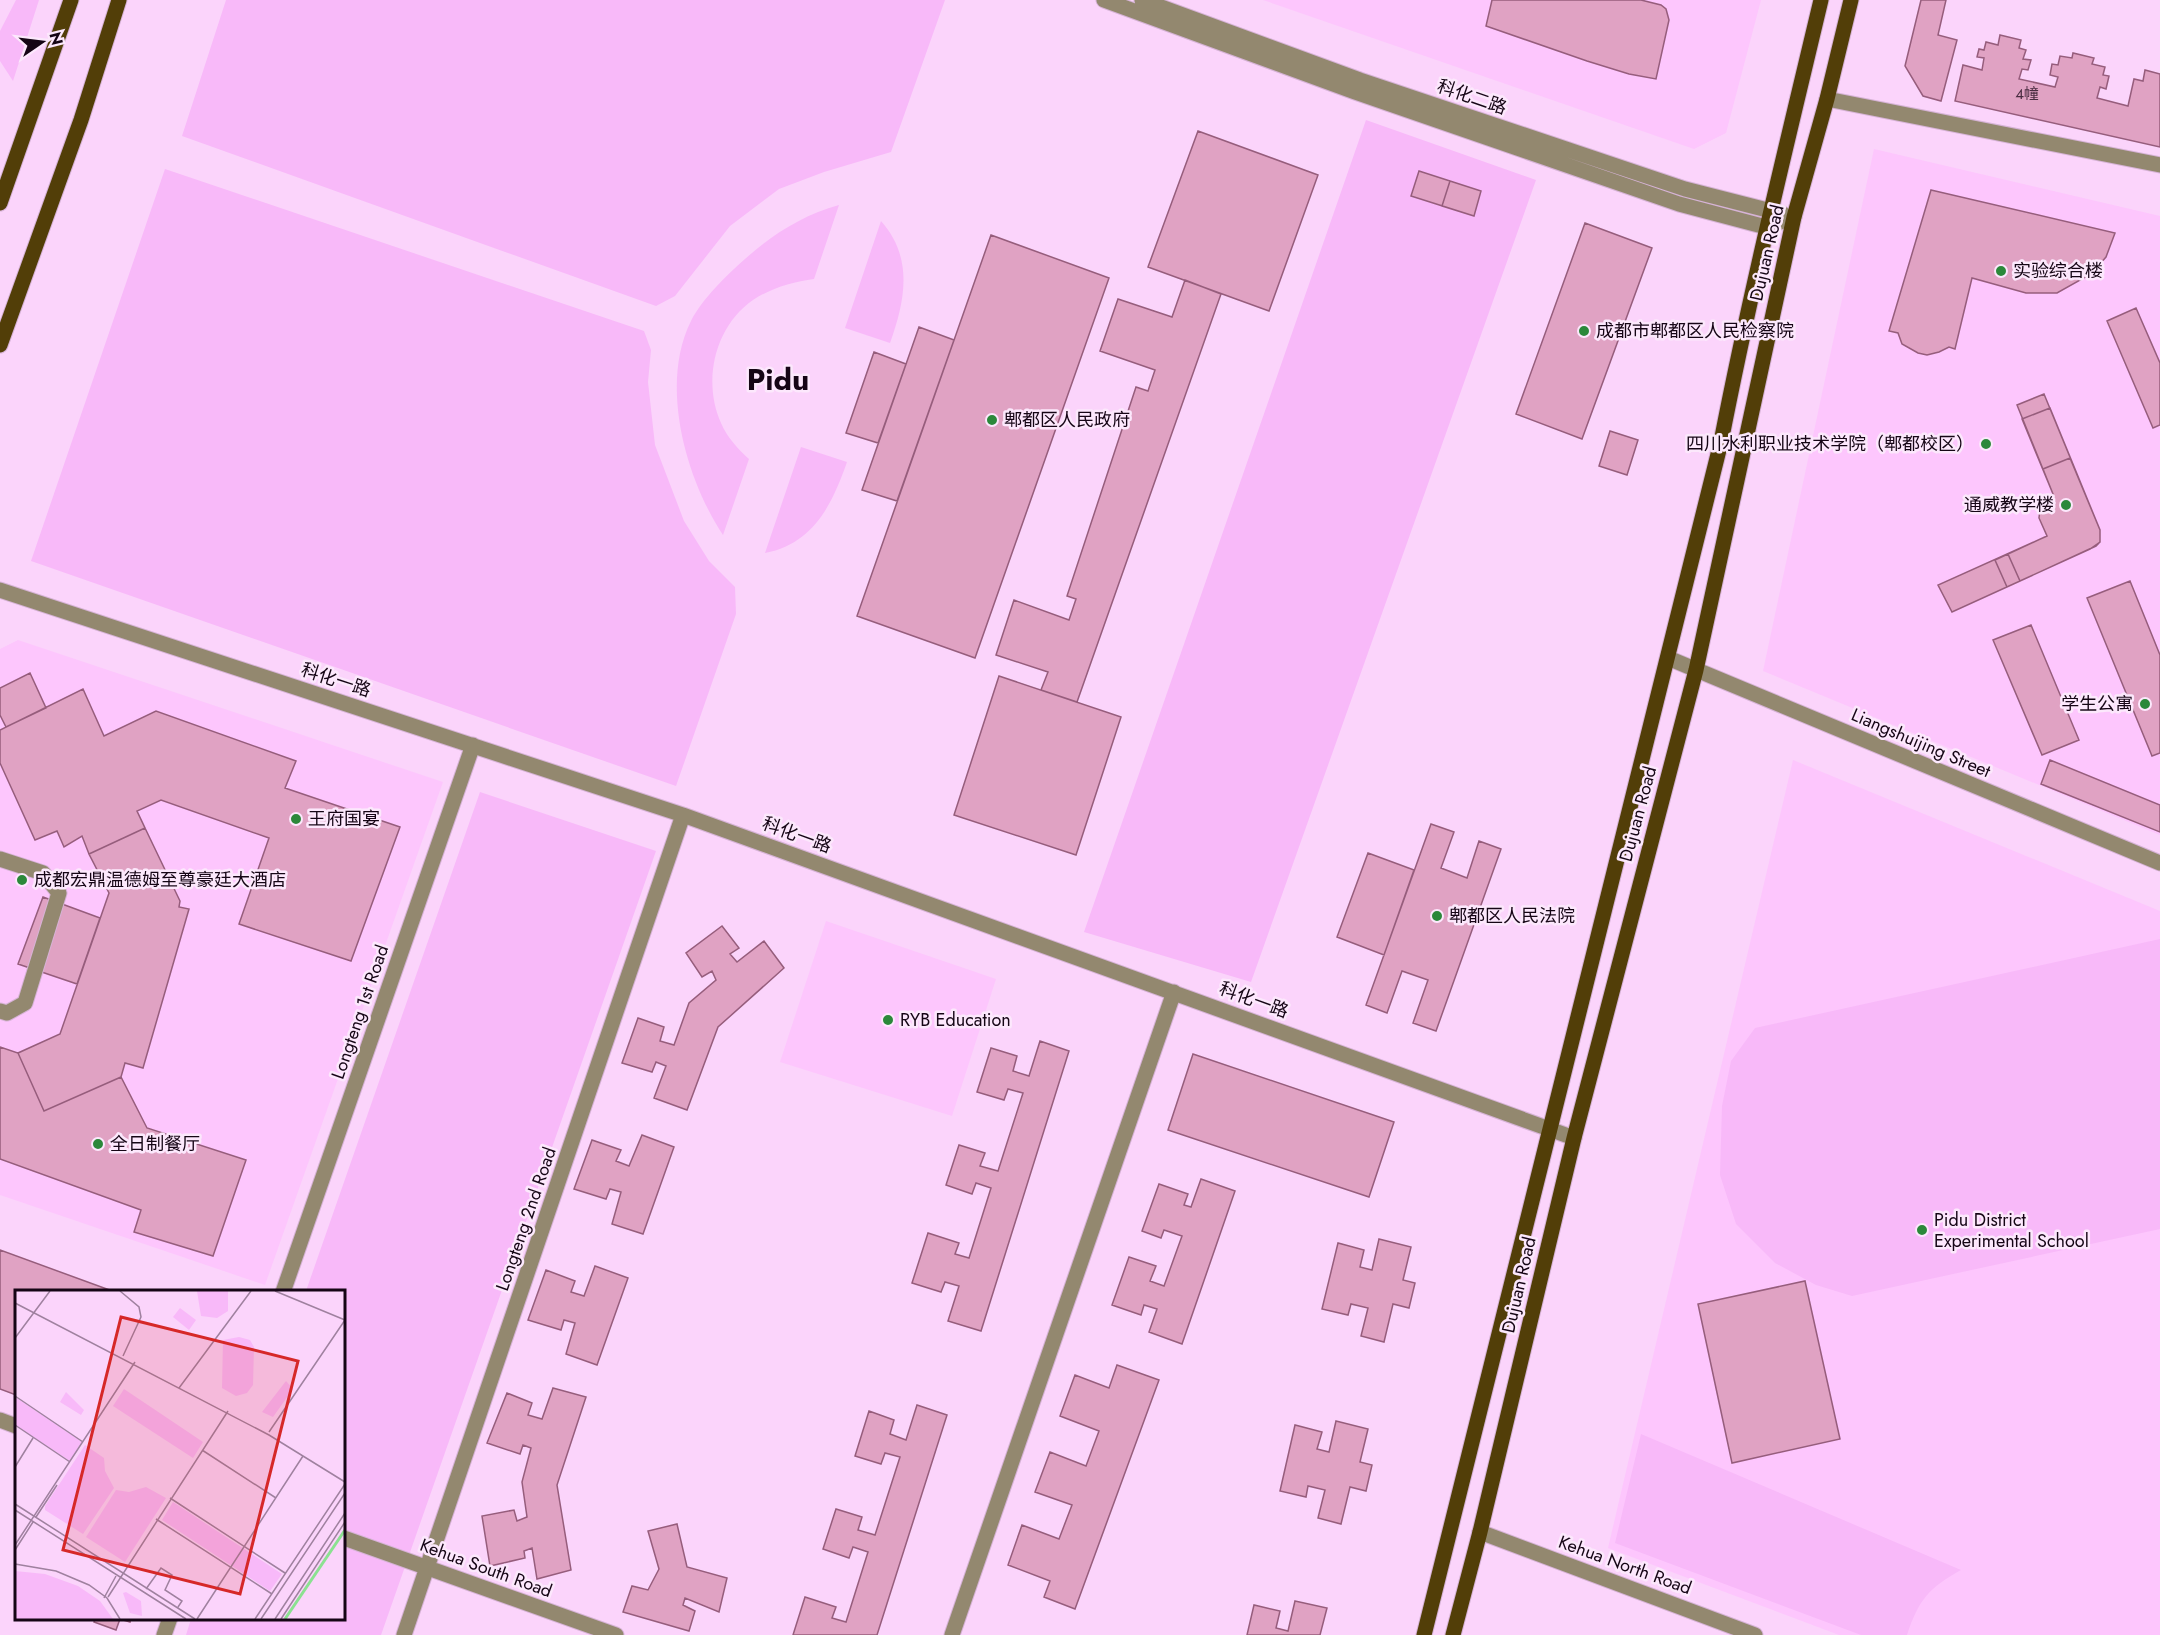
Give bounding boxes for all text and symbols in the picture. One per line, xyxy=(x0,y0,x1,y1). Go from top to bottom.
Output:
north arrow xyxy=(12,12,72,72)
text: N xyxy=(43,30,69,47)
street label: 科化二路 xyxy=(1434,73,1510,121)
house number: 4幢 xyxy=(2015,83,2039,105)
street label: Dujuan Road xyxy=(1743,202,1791,304)
place label: 实验综合楼 xyxy=(2013,258,2103,284)
marker: 实验综合楼 xyxy=(1994,264,2008,278)
place label: 成都市郫都区人民检察院 xyxy=(1596,318,1794,344)
marker: 成都市郫都区人民检察院 xyxy=(1577,324,1591,338)
district label: Pidu xyxy=(747,358,809,401)
place label: 郫都区人民政府 xyxy=(1004,407,1130,433)
marker: 郫都区人民政府 xyxy=(985,413,999,427)
place label: 四川水利职业技术学院（郫都校区） xyxy=(1686,431,1974,457)
marker: 四川水利职业技术学院（郫都校区） xyxy=(1979,437,1993,451)
place label: 通威教学楼 xyxy=(1964,492,2054,518)
marker: 通威教学楼 xyxy=(2059,498,2073,512)
street label: 科化一路 xyxy=(298,657,374,703)
place label: 学生公寓 xyxy=(2061,691,2133,717)
marker: 学生公寓 xyxy=(2138,697,2152,711)
street label: Liangshuijing Street xyxy=(1847,702,1995,784)
street label: Dujuan Road xyxy=(1613,763,1663,865)
place label: 王府国宴 xyxy=(308,806,380,832)
street label: 科化一路 xyxy=(759,810,835,860)
marker: 王府国宴 xyxy=(289,812,303,826)
place label: 成都宏鼎温德姆至尊豪廷大酒店 xyxy=(34,867,286,893)
marker: 成都宏鼎温德姆至尊豪廷大酒店 xyxy=(15,873,29,887)
place label: 郫都区人民法院 xyxy=(1449,903,1575,929)
marker: 郫都区人民法院 xyxy=(1430,909,1444,923)
street label: Longteng 1st Road xyxy=(325,941,395,1083)
street label: 科化一路 xyxy=(1216,975,1292,1025)
place label: RYB Education xyxy=(900,1007,1011,1033)
marker: RYB Education xyxy=(881,1013,895,1027)
place label: 全日制餐厅 xyxy=(110,1131,200,1157)
marker: 全日制餐厅 xyxy=(91,1137,105,1151)
street label: Longteng 2nd Road xyxy=(489,1144,563,1294)
place label: Pidu District Experimental School xyxy=(1934,1207,2089,1254)
marker: Pidu District Experimental School xyxy=(1915,1223,1929,1237)
street label: Dujuan Road xyxy=(1495,1234,1543,1336)
inset map xyxy=(15,1290,345,1620)
street label: Kehua North Road xyxy=(1555,1529,1695,1601)
street label: Kehua South Road xyxy=(416,1532,556,1604)

